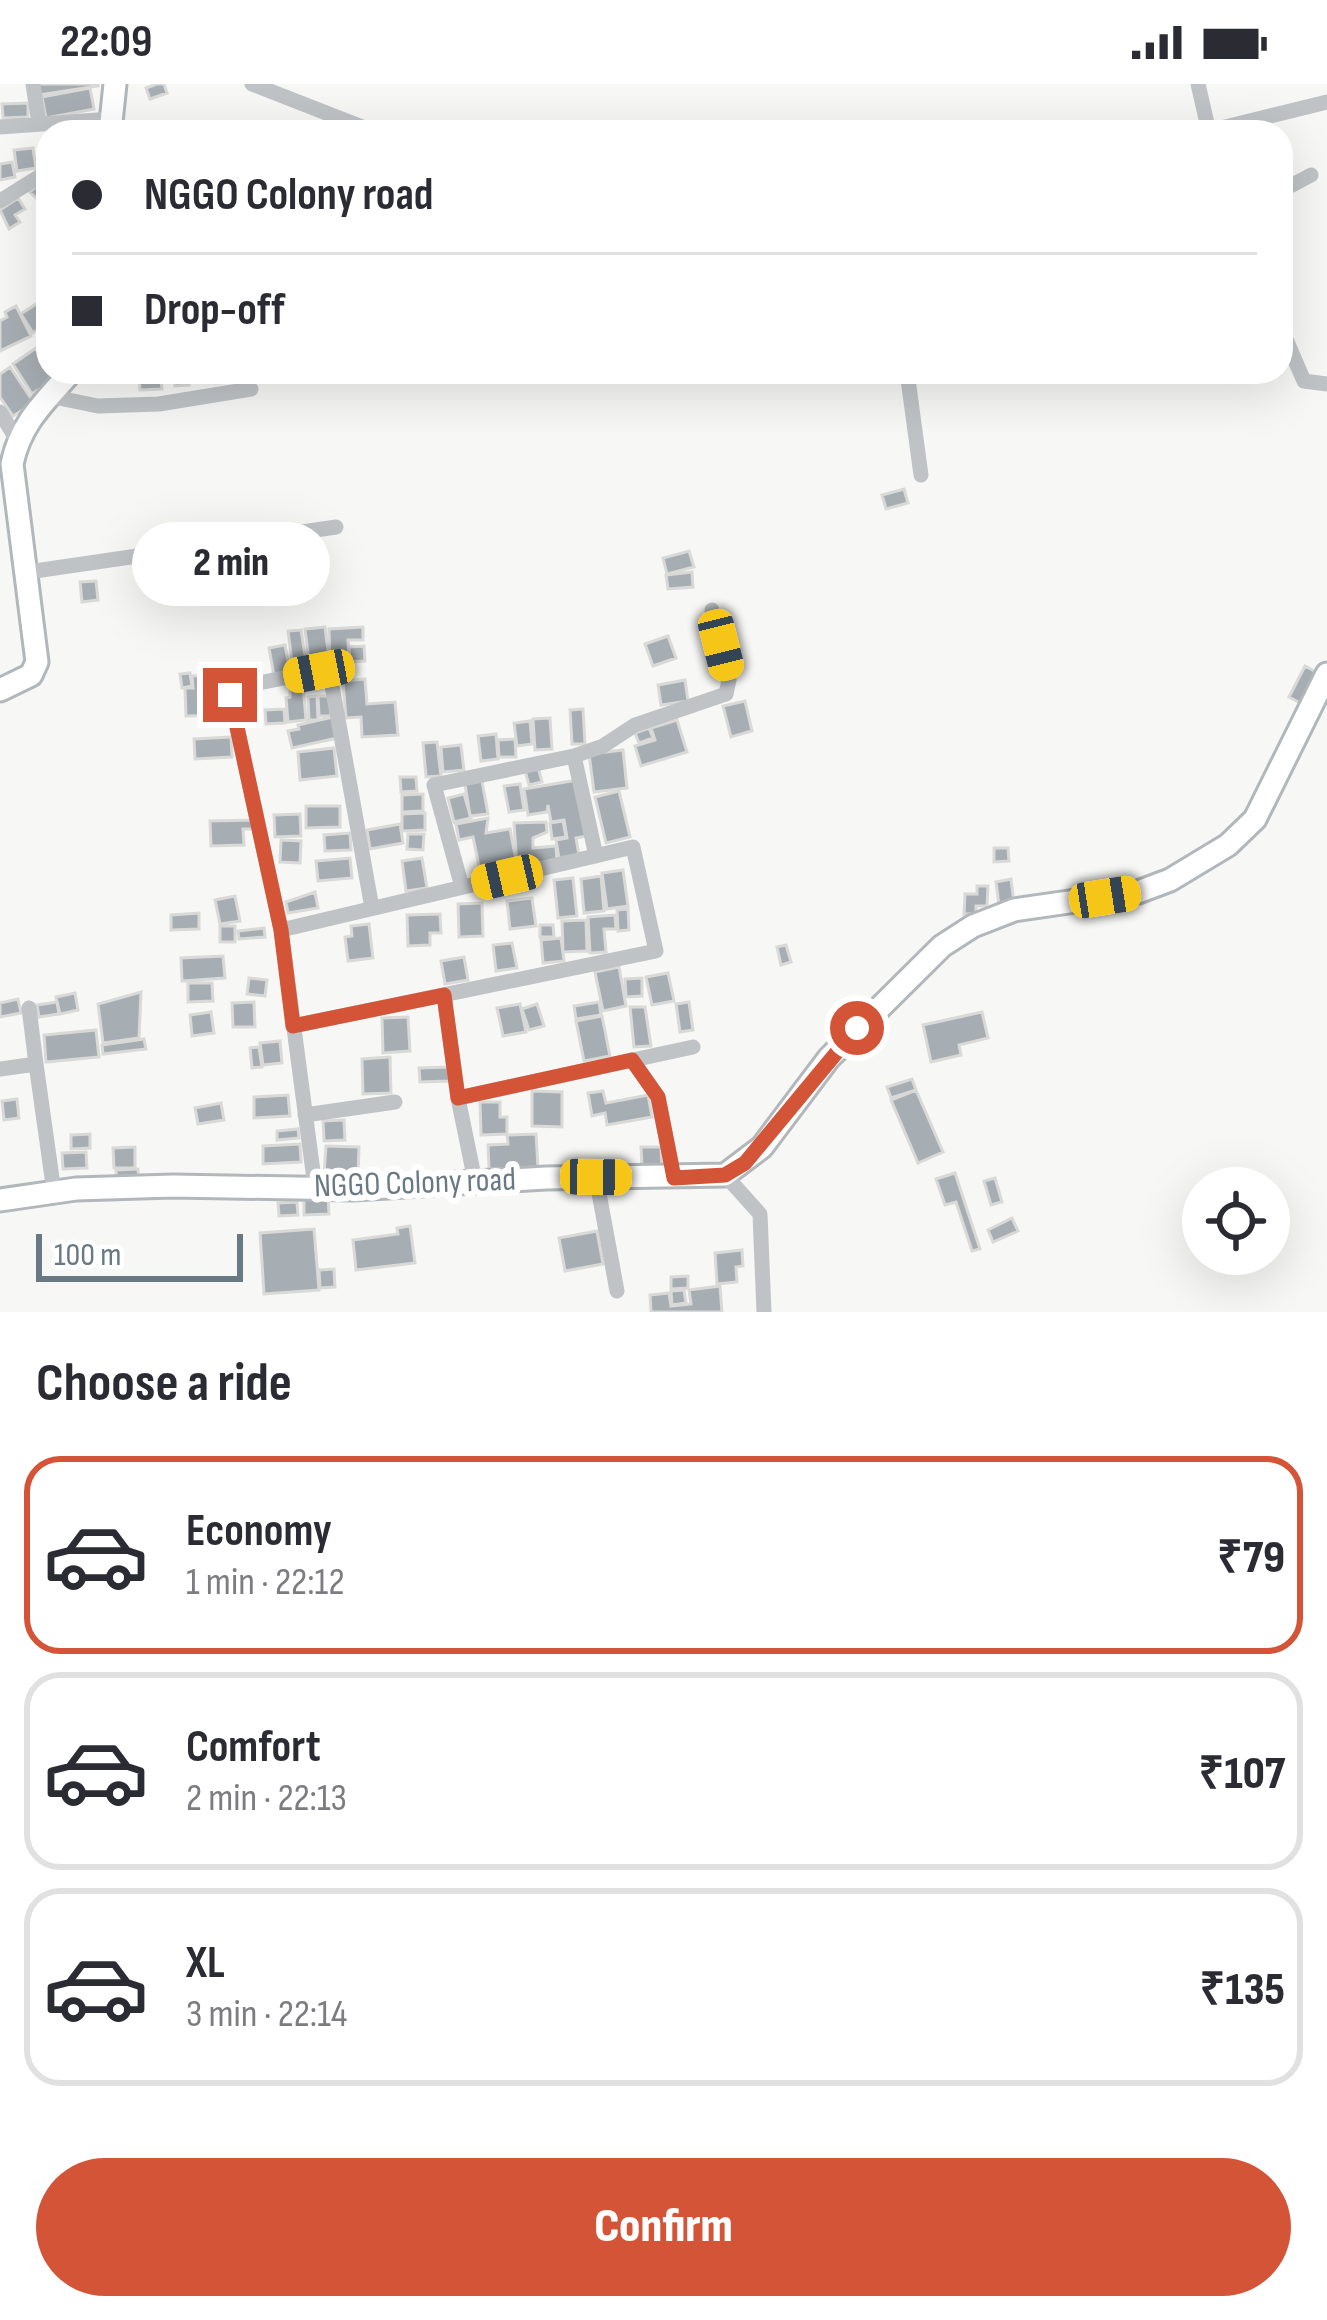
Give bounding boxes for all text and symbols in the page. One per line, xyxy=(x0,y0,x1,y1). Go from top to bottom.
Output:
text: 22:09 xyxy=(60,15,152,70)
text: NGGO Colony road xyxy=(144,168,433,223)
text: Drop-off xyxy=(144,283,285,338)
callout: 2 min xyxy=(131,521,329,605)
text: 2 min xyxy=(193,540,269,587)
car xyxy=(695,606,747,684)
car xyxy=(280,646,358,696)
route end xyxy=(203,668,257,722)
car xyxy=(468,851,546,903)
car xyxy=(1067,874,1143,920)
route start xyxy=(830,1001,884,1055)
car xyxy=(560,1158,632,1196)
street label: NGGO Colony road xyxy=(313,1159,517,1207)
map controls xyxy=(1182,1167,1290,1275)
button: locate xyxy=(1182,1167,1290,1275)
scale bar xyxy=(36,1228,243,1281)
text: 100 m xyxy=(54,1235,121,1275)
text: Choose a ride xyxy=(36,1351,292,1416)
icon: car xyxy=(42,1501,150,1609)
text: Economy xyxy=(186,1504,332,1559)
text: ₹79 xyxy=(1217,1531,1285,1586)
text: 1 min · 22:12 xyxy=(186,1559,345,1606)
icon: car xyxy=(42,1717,150,1825)
text: Comfort xyxy=(186,1720,321,1775)
text: ₹107 xyxy=(1198,1747,1285,1802)
text: 2 min · 22:13 xyxy=(186,1775,347,1822)
icon: car xyxy=(42,1933,150,2041)
text: XL xyxy=(186,1936,225,1991)
text: ₹135 xyxy=(1200,1963,1285,2018)
text: 3 min · 22:14 xyxy=(186,1991,347,2038)
button: Confirm xyxy=(36,2158,1291,2296)

